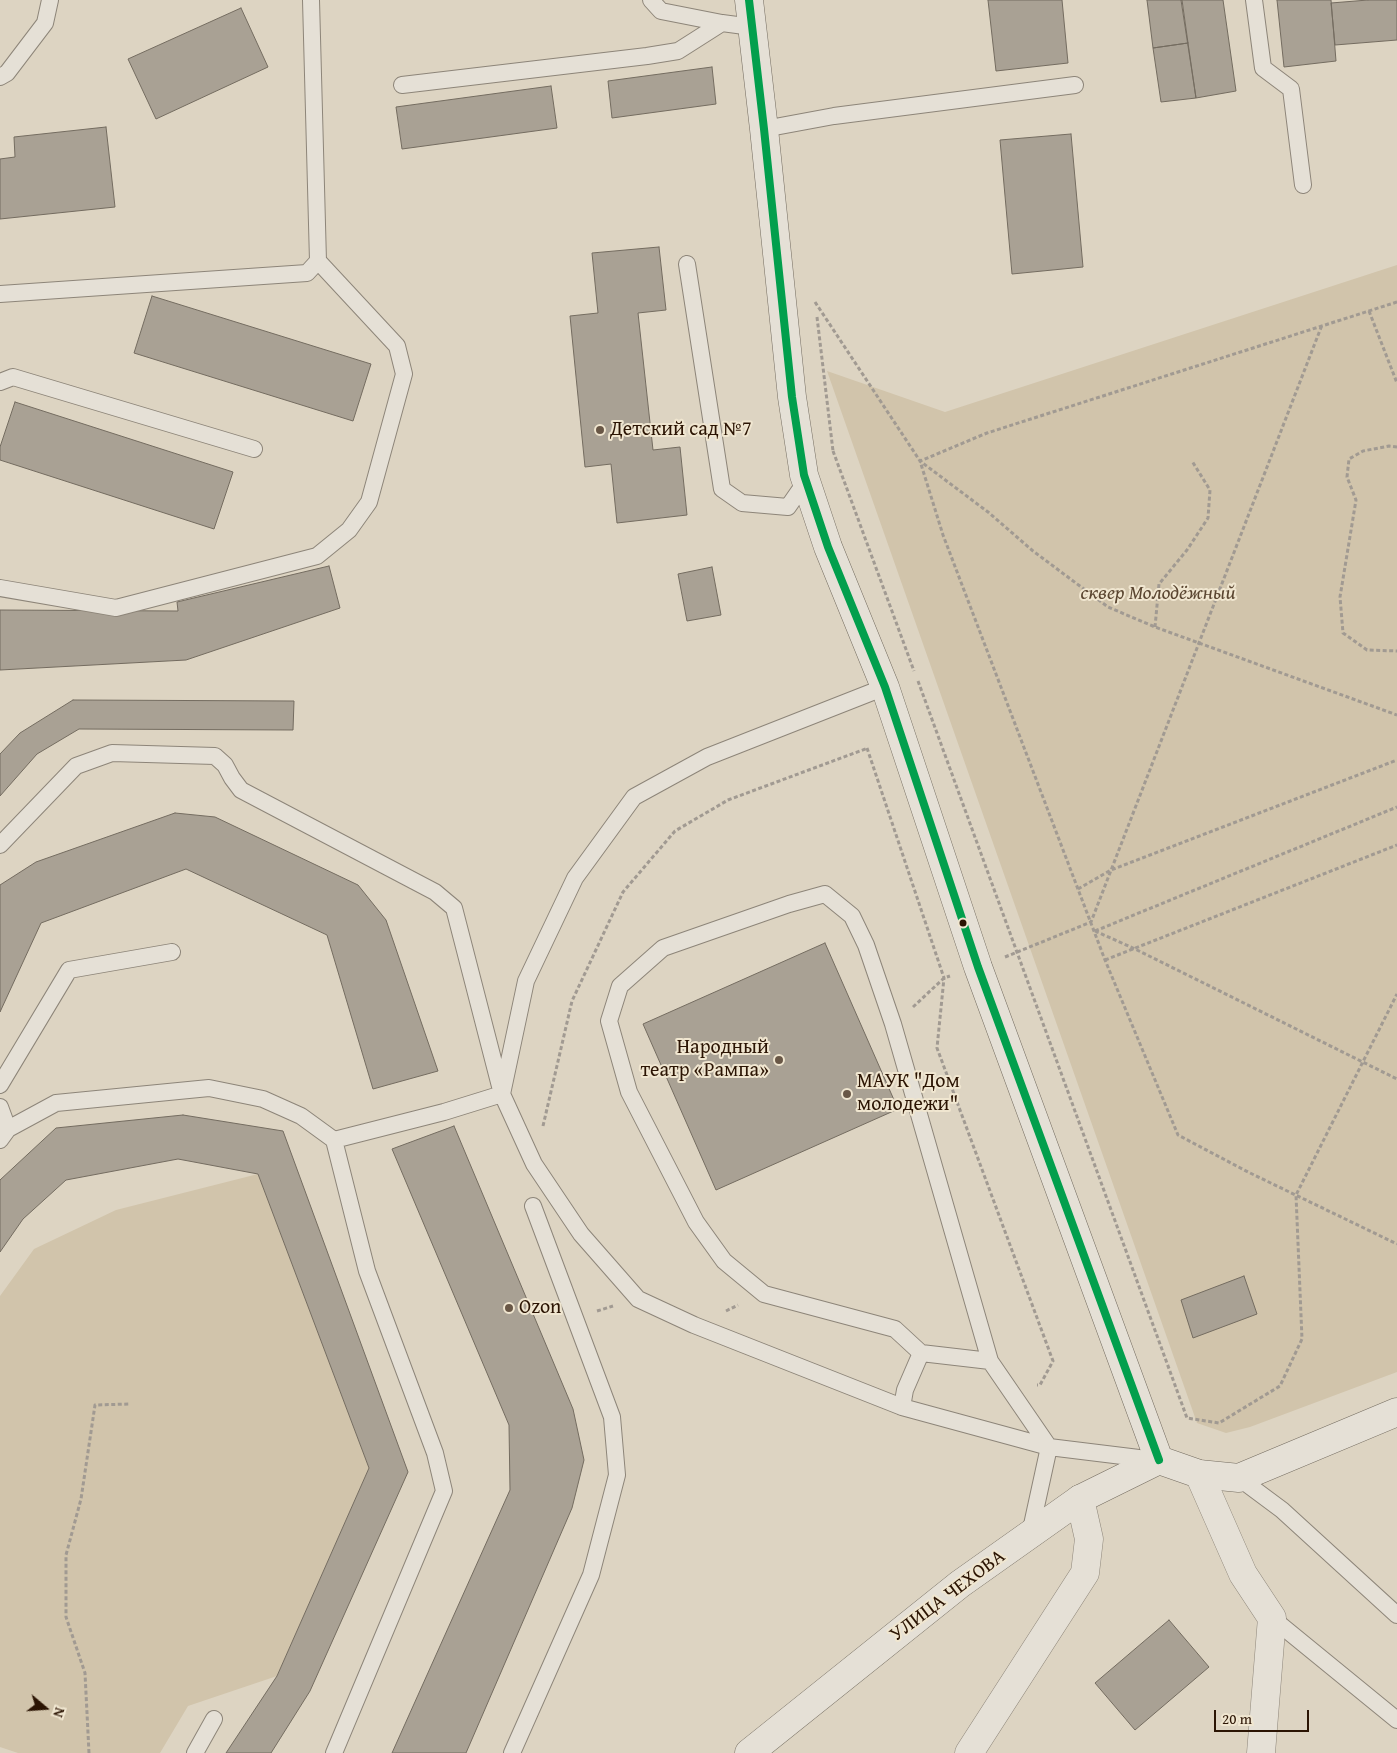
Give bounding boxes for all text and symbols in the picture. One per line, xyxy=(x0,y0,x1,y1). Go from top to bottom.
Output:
place label: Детский сад №7 xyxy=(610,418,752,442)
marker: Детский сад №7 xyxy=(594,424,606,436)
park label: сквер Молодёжный xyxy=(1080,582,1236,606)
unlabelled marker xyxy=(958,918,968,928)
place label: Народный театр «Рампа» xyxy=(640,1036,769,1083)
marker: Народный театр «Рампа» xyxy=(773,1054,785,1066)
place label: МАУК "Дом молодежи" xyxy=(857,1070,960,1117)
marker: МАУК "Дом молодежи" xyxy=(841,1088,853,1100)
place label: Ozon xyxy=(519,1296,561,1320)
marker: Ozon xyxy=(503,1302,515,1314)
street label: УЛИЦА ЧЕХОВА xyxy=(886,1545,1010,1647)
north arrow xyxy=(20,1683,70,1733)
scale bar xyxy=(1217,1700,1312,1732)
text: N xyxy=(48,1705,70,1720)
text: 20 m xyxy=(1222,1708,1252,1729)

